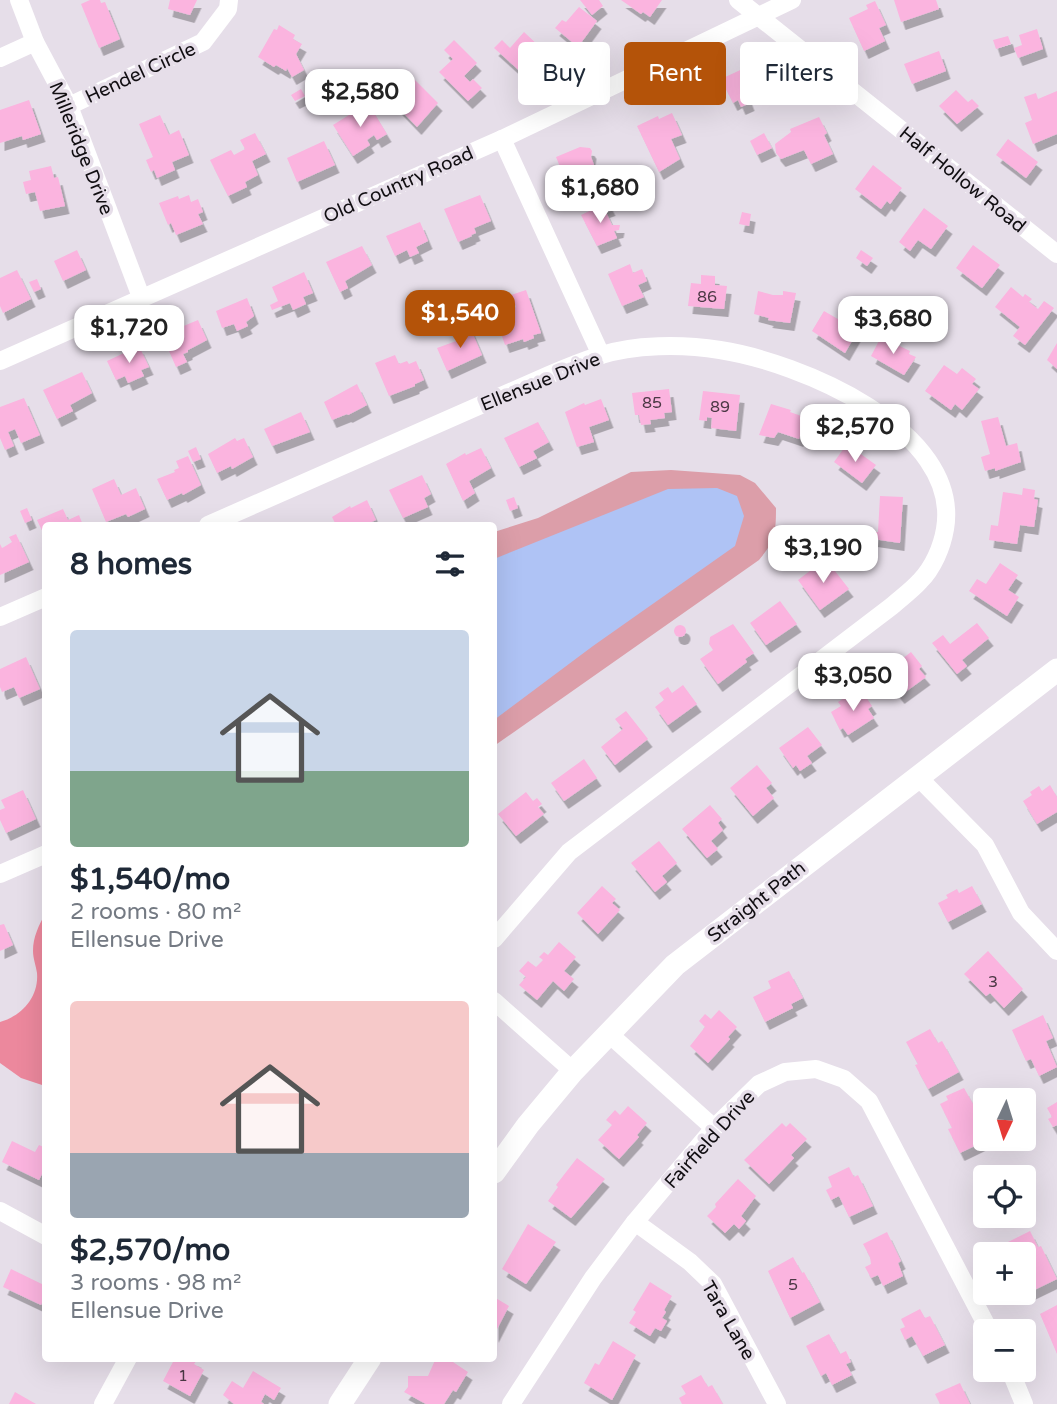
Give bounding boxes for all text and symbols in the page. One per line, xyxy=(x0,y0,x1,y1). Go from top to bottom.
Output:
street label: Hendel Circle xyxy=(82,38,199,108)
chip: Buy xyxy=(518,42,610,105)
chip: Rent xyxy=(624,42,726,105)
chip: Filters xyxy=(740,42,858,105)
pin: $2,580 xyxy=(303,69,417,129)
text: $2,580 xyxy=(321,78,399,106)
street label: Milleridge Drive xyxy=(44,79,118,218)
street label: Half Hollow Road xyxy=(895,122,1030,237)
street label: Old Country Road xyxy=(320,142,477,228)
pin: $1,680 xyxy=(543,166,657,225)
text: $1,680 xyxy=(561,174,639,202)
house number: 86 xyxy=(697,287,717,307)
pin: $1,540 xyxy=(403,290,517,350)
pin: $3,680 xyxy=(836,296,950,356)
text: $1,540 xyxy=(421,299,499,327)
text: $3,680 xyxy=(854,305,932,333)
pin: $1,720 xyxy=(72,306,186,365)
text: $1,720 xyxy=(90,314,168,342)
street label: Ellensue Drive xyxy=(477,348,603,416)
house number: 85 xyxy=(642,393,662,413)
house number: 89 xyxy=(710,397,730,417)
pin: $2,570 xyxy=(798,405,912,464)
text: $2,570 xyxy=(816,413,894,441)
pin: $3,190 xyxy=(766,526,880,585)
text: $3,190 xyxy=(784,534,862,562)
icon: filters xyxy=(431,545,469,583)
text: 8 homes xyxy=(70,546,192,583)
pin: $3,050 xyxy=(796,654,910,713)
text: $3,050 xyxy=(814,662,892,690)
icon: home xyxy=(207,675,333,801)
street label: Straight Path xyxy=(703,857,810,947)
text: $1,540/mo xyxy=(70,861,230,898)
text: 2 rooms · 80 m² xyxy=(70,898,241,926)
text: Ellensue Drive xyxy=(70,926,224,954)
house number: 3 xyxy=(988,972,998,992)
icon: home xyxy=(207,1046,333,1172)
street label: Fairfield Drive xyxy=(660,1086,759,1193)
north arrow xyxy=(973,1088,1036,1152)
map controls xyxy=(973,1088,1036,1382)
button: locate xyxy=(973,1165,1036,1228)
text: $2,570/mo xyxy=(70,1232,230,1269)
button: + xyxy=(973,1242,1036,1305)
text: 3 rooms · 98 m² xyxy=(70,1269,241,1297)
house number: 5 xyxy=(788,1275,798,1295)
street label: Tara Lane xyxy=(697,1277,760,1364)
text: Ellensue Drive xyxy=(70,1297,224,1325)
button: − xyxy=(973,1319,1036,1382)
house number: 1 xyxy=(178,1366,188,1386)

